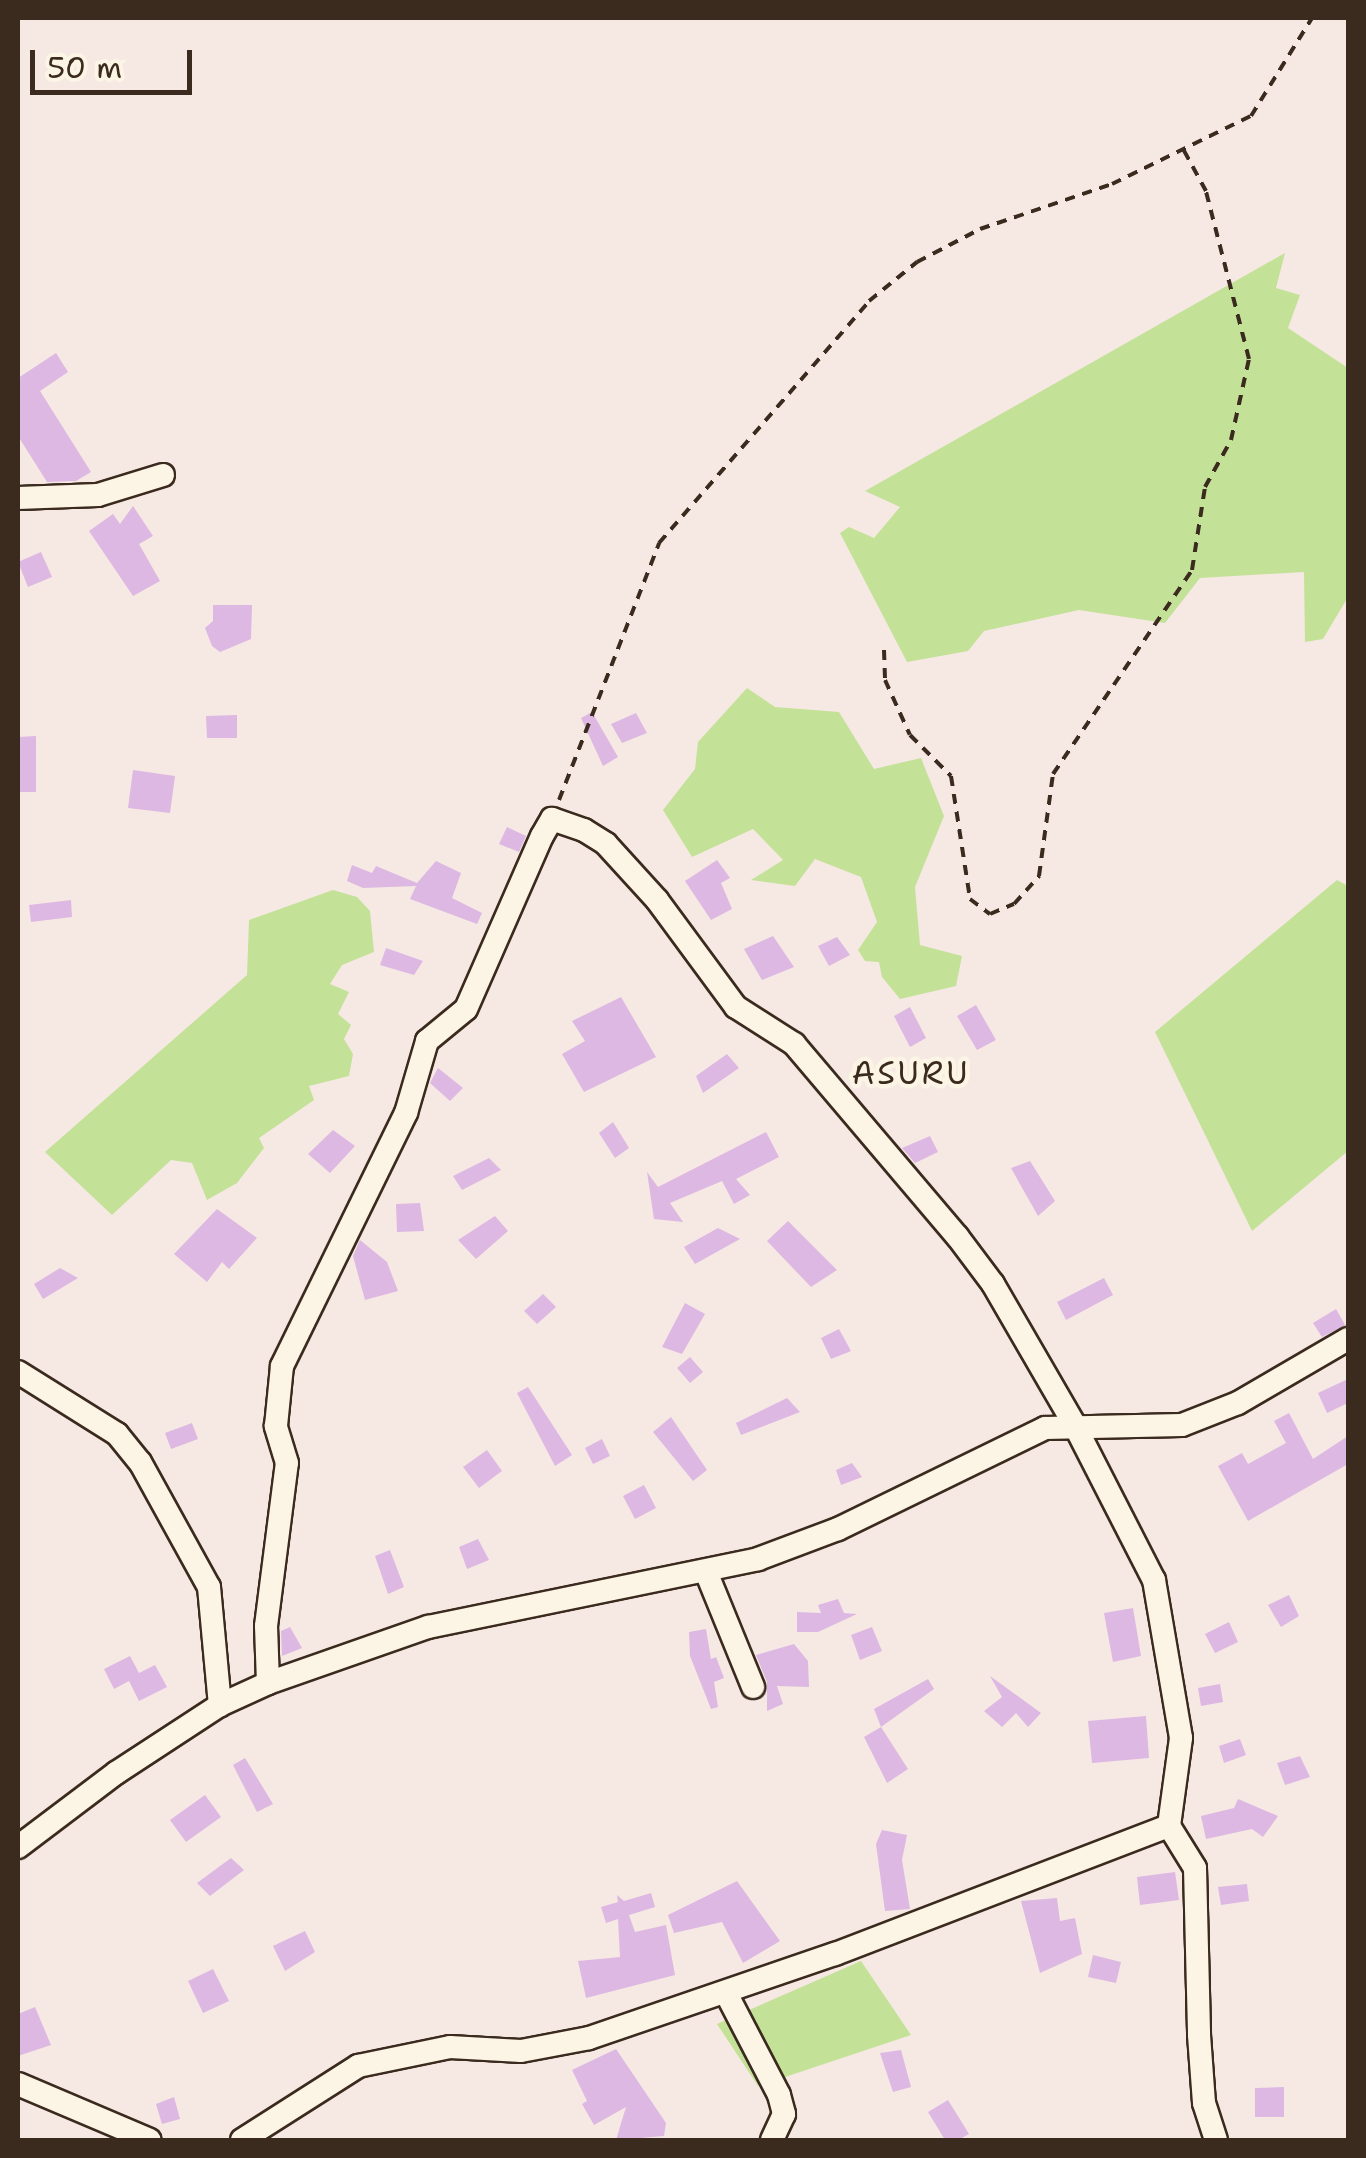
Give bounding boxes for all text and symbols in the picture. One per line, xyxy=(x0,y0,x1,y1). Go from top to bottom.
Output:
scale bar xyxy=(35,30,198,92)
text: 50 m xyxy=(47,47,122,88)
district label: ASURU xyxy=(852,1054,970,1092)

